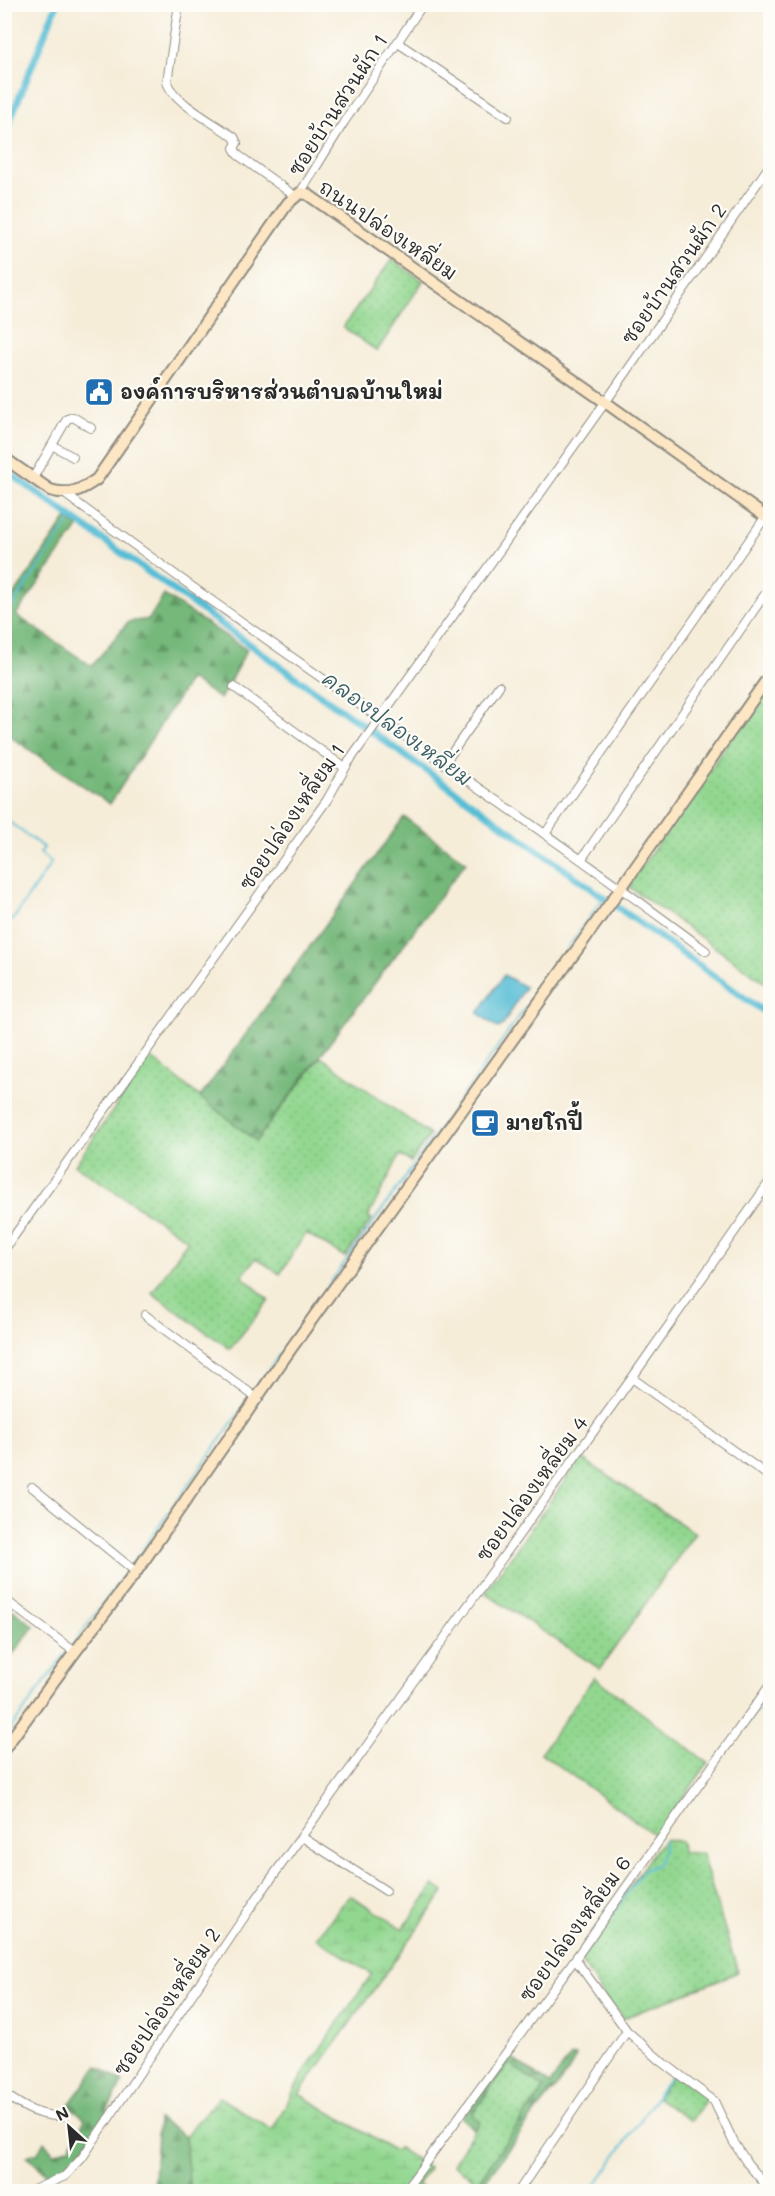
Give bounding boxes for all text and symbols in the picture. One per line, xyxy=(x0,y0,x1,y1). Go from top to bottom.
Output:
street label: ซอยบ้านสวนผัก 1 xyxy=(282,28,393,180)
street label: ถนนปล่องเหลี่ยม xyxy=(314,169,465,285)
street label: ซอยบ้านสวนผัก 2 xyxy=(615,198,732,349)
public building icon: องค์การบริหารส่วนตำบลบ้านใหม่ xyxy=(83,376,115,408)
place label: องค์การบริหารส่วนตำบลบ้านใหม่ xyxy=(120,377,443,404)
water label: คลองปล่องเหลี่ยม xyxy=(318,660,481,791)
street label: ซอยปล่องเหลี่ยม 1 xyxy=(229,736,350,895)
place label: มายโกปี้ xyxy=(506,1100,583,1135)
cafe icon: มายโกปี้ xyxy=(469,1107,501,1139)
street label: ซอยปล่องเหลี่ยม 4 xyxy=(466,1408,593,1566)
street label: ซอยปล่องเหลี่ยม 6 xyxy=(509,1848,636,2007)
street label: ซอยปล่องเหลี่ยม 2 xyxy=(103,1920,225,2081)
north arrow xyxy=(39,2097,99,2157)
text: N xyxy=(52,2101,72,2125)

